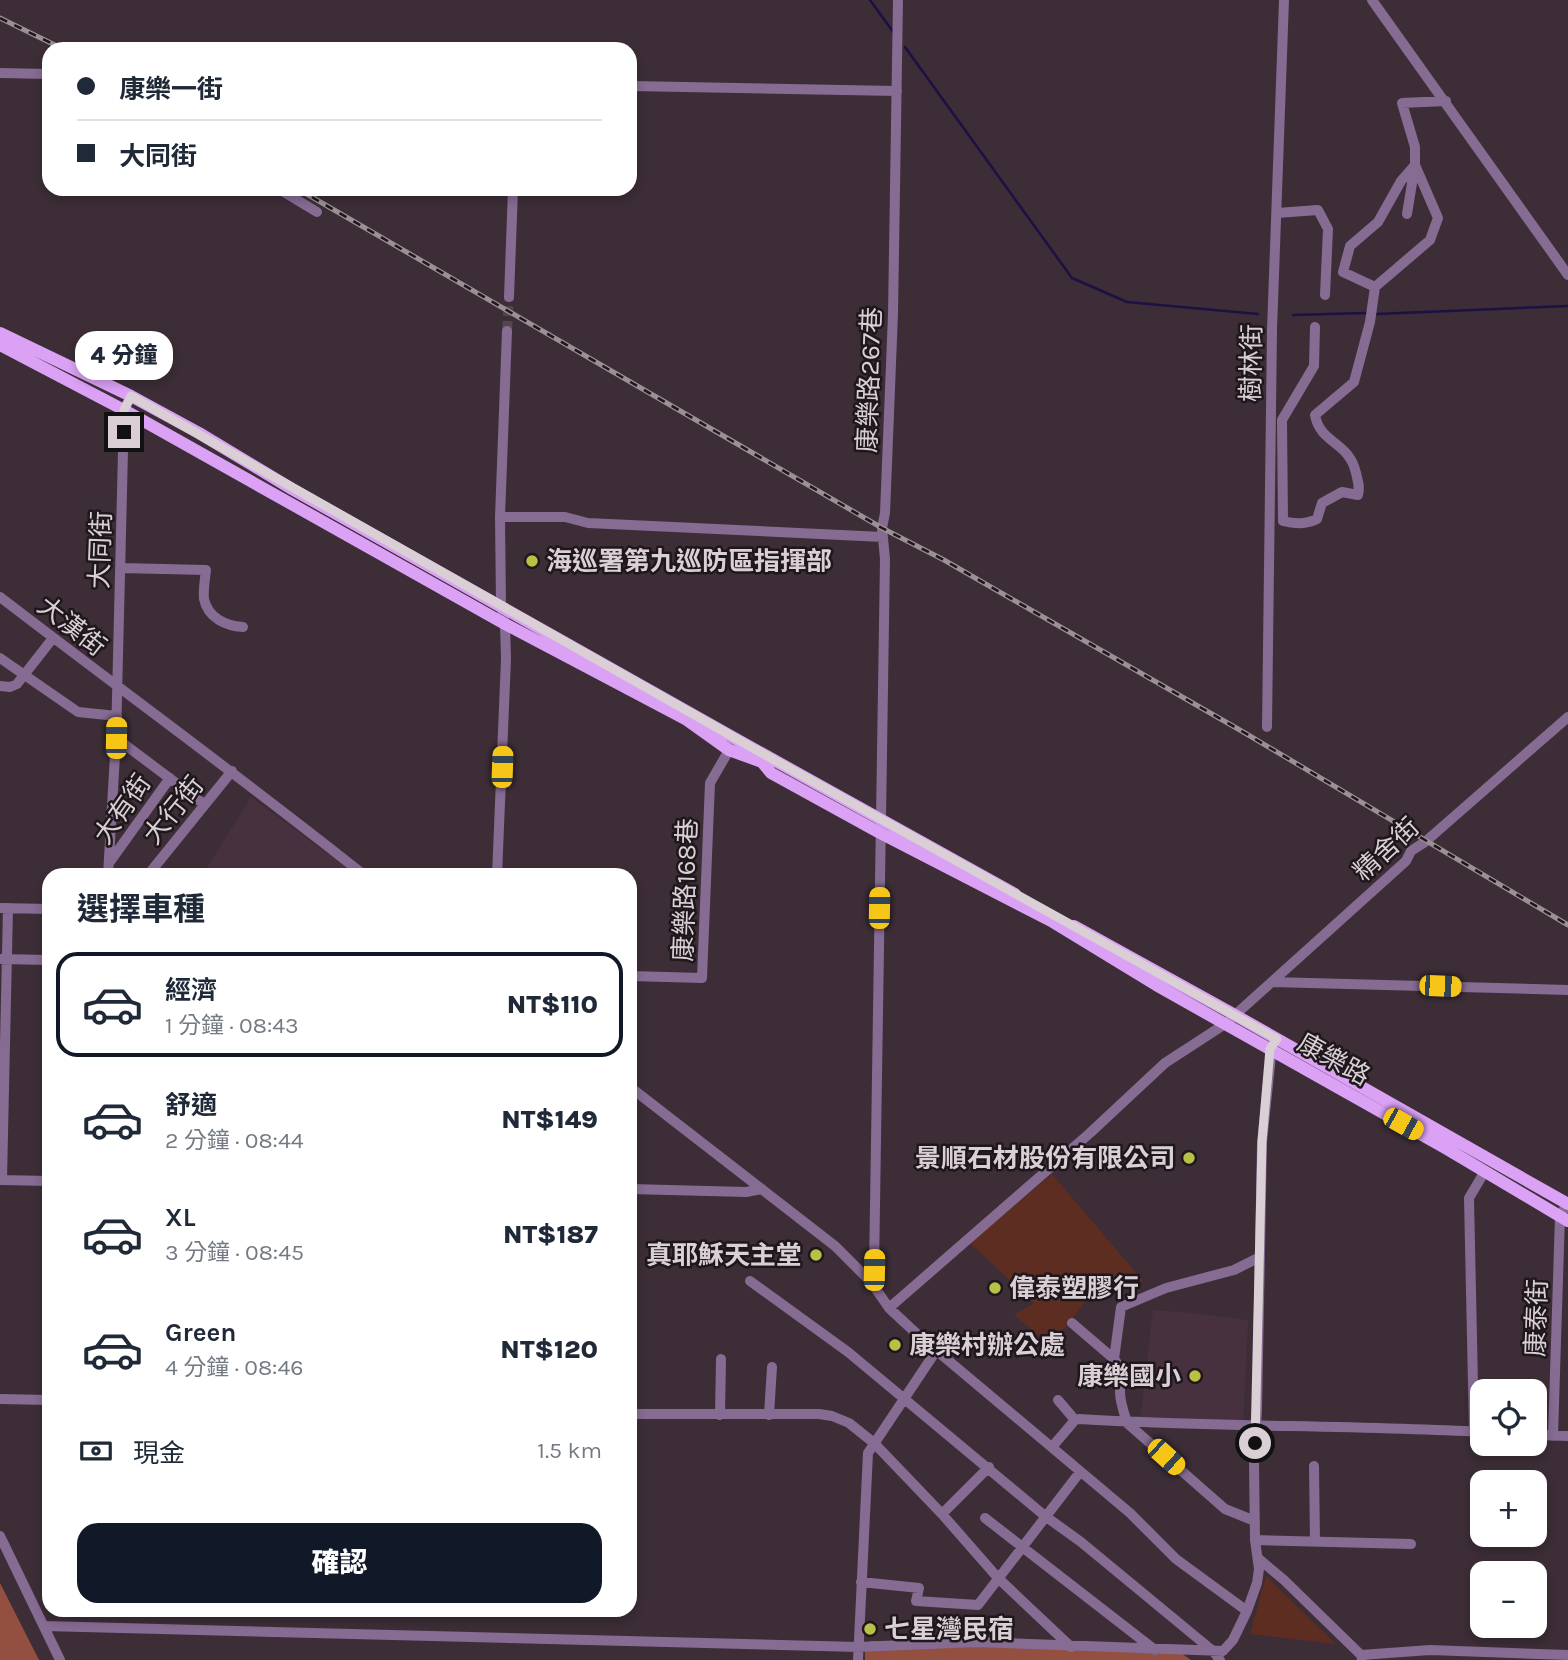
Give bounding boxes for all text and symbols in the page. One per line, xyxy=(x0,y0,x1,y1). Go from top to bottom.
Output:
text: 康樂一街 xyxy=(119,74,223,105)
text: 大同街 xyxy=(119,141,197,172)
street label: 康樂路267巷 xyxy=(851,306,888,454)
street label: 樹林街 xyxy=(1235,324,1268,402)
callout: 4 分鐘 xyxy=(75,330,173,380)
text: 4 分鐘 xyxy=(91,342,157,369)
route end xyxy=(108,416,140,448)
street label: 大同街 xyxy=(84,510,117,590)
place label: 海巡署第九巡防區指揮部 xyxy=(546,546,832,577)
marker: 海巡署第九巡防區指揮部 xyxy=(524,553,540,569)
street label: 大漢街 xyxy=(31,590,112,663)
car xyxy=(106,717,127,759)
car xyxy=(491,746,514,788)
street label: 大有街 xyxy=(87,768,157,850)
street label: 大行街 xyxy=(137,770,210,850)
street label: 精舍街 xyxy=(1347,811,1425,887)
street label: 康樂路168巷 xyxy=(668,818,703,962)
car xyxy=(869,887,890,929)
text: 選擇車種 xyxy=(77,891,205,928)
icon: car xyxy=(81,973,144,1036)
text: 經濟 xyxy=(165,975,217,1006)
car xyxy=(1419,975,1462,997)
text: NT$110 xyxy=(507,989,598,1020)
text: 1 分鐘 · 08:43 xyxy=(165,1012,299,1039)
street label: 康樂路 xyxy=(1292,1027,1375,1092)
icon: car xyxy=(81,1088,144,1151)
text: 舒適 xyxy=(165,1090,217,1121)
text: NT$149 xyxy=(501,1104,598,1135)
car xyxy=(1380,1105,1427,1143)
text: 2 分鐘 · 08:44 xyxy=(165,1127,304,1154)
place label: 景順石材股份有限公司 xyxy=(915,1143,1175,1174)
marker: 景順石材股份有限公司 xyxy=(1181,1150,1197,1166)
text: XL xyxy=(165,1202,196,1233)
icon: car xyxy=(81,1203,144,1266)
text: NT$187 xyxy=(503,1219,598,1250)
text: 3 分鐘 · 08:45 xyxy=(165,1239,304,1266)
place label: 真耶穌天主堂 xyxy=(646,1240,802,1271)
marker: 真耶穌天主堂 xyxy=(808,1247,824,1263)
car xyxy=(864,1249,885,1291)
place label: 偉泰塑膠行 xyxy=(1009,1273,1139,1304)
street label: 康泰街 xyxy=(1520,1278,1553,1358)
marker: 偉泰塑膠行 xyxy=(987,1280,1003,1296)
text: Green xyxy=(165,1317,237,1348)
icon: car xyxy=(81,1318,144,1381)
place label: 康樂村辦公處 xyxy=(909,1330,1065,1361)
text: NT$120 xyxy=(500,1334,598,1365)
marker: 康樂村辦公處 xyxy=(887,1337,903,1353)
text: 4 分鐘 · 08:46 xyxy=(165,1354,303,1381)
place label: 康樂國小 xyxy=(1077,1361,1181,1392)
marker: 康樂國小 xyxy=(1187,1368,1203,1384)
map controls xyxy=(1470,1379,1547,1638)
button: locate xyxy=(1470,1379,1547,1456)
route start xyxy=(1239,1427,1271,1459)
icon: cash xyxy=(77,1432,115,1470)
car xyxy=(1144,1435,1189,1479)
text: 1.5 km xyxy=(537,1437,602,1464)
text: 現金 xyxy=(133,1438,185,1469)
button: + xyxy=(1470,1470,1547,1547)
button: 確認 xyxy=(77,1523,602,1603)
button: − xyxy=(1470,1561,1547,1638)
place label: 七星灣民宿 xyxy=(884,1614,1014,1645)
marker: 七星灣民宿 xyxy=(862,1621,878,1637)

